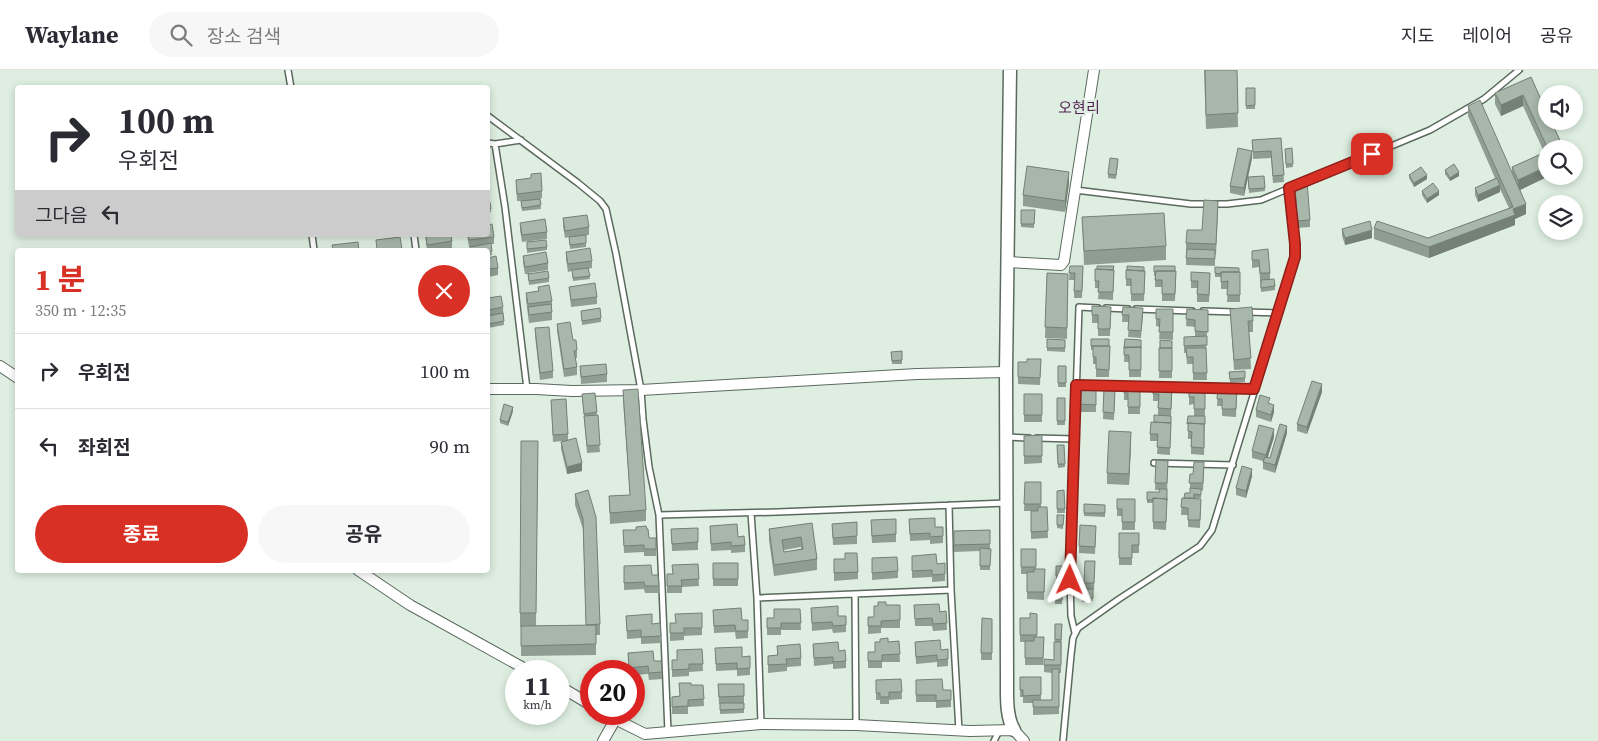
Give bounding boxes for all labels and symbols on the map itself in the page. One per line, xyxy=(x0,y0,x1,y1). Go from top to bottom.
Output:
district label: 오현리 xyxy=(1058,97,1100,118)
pin xyxy=(1351,133,1393,175)
position arrow xyxy=(1043,553,1095,605)
speed limit sign: 20 xyxy=(580,660,645,725)

